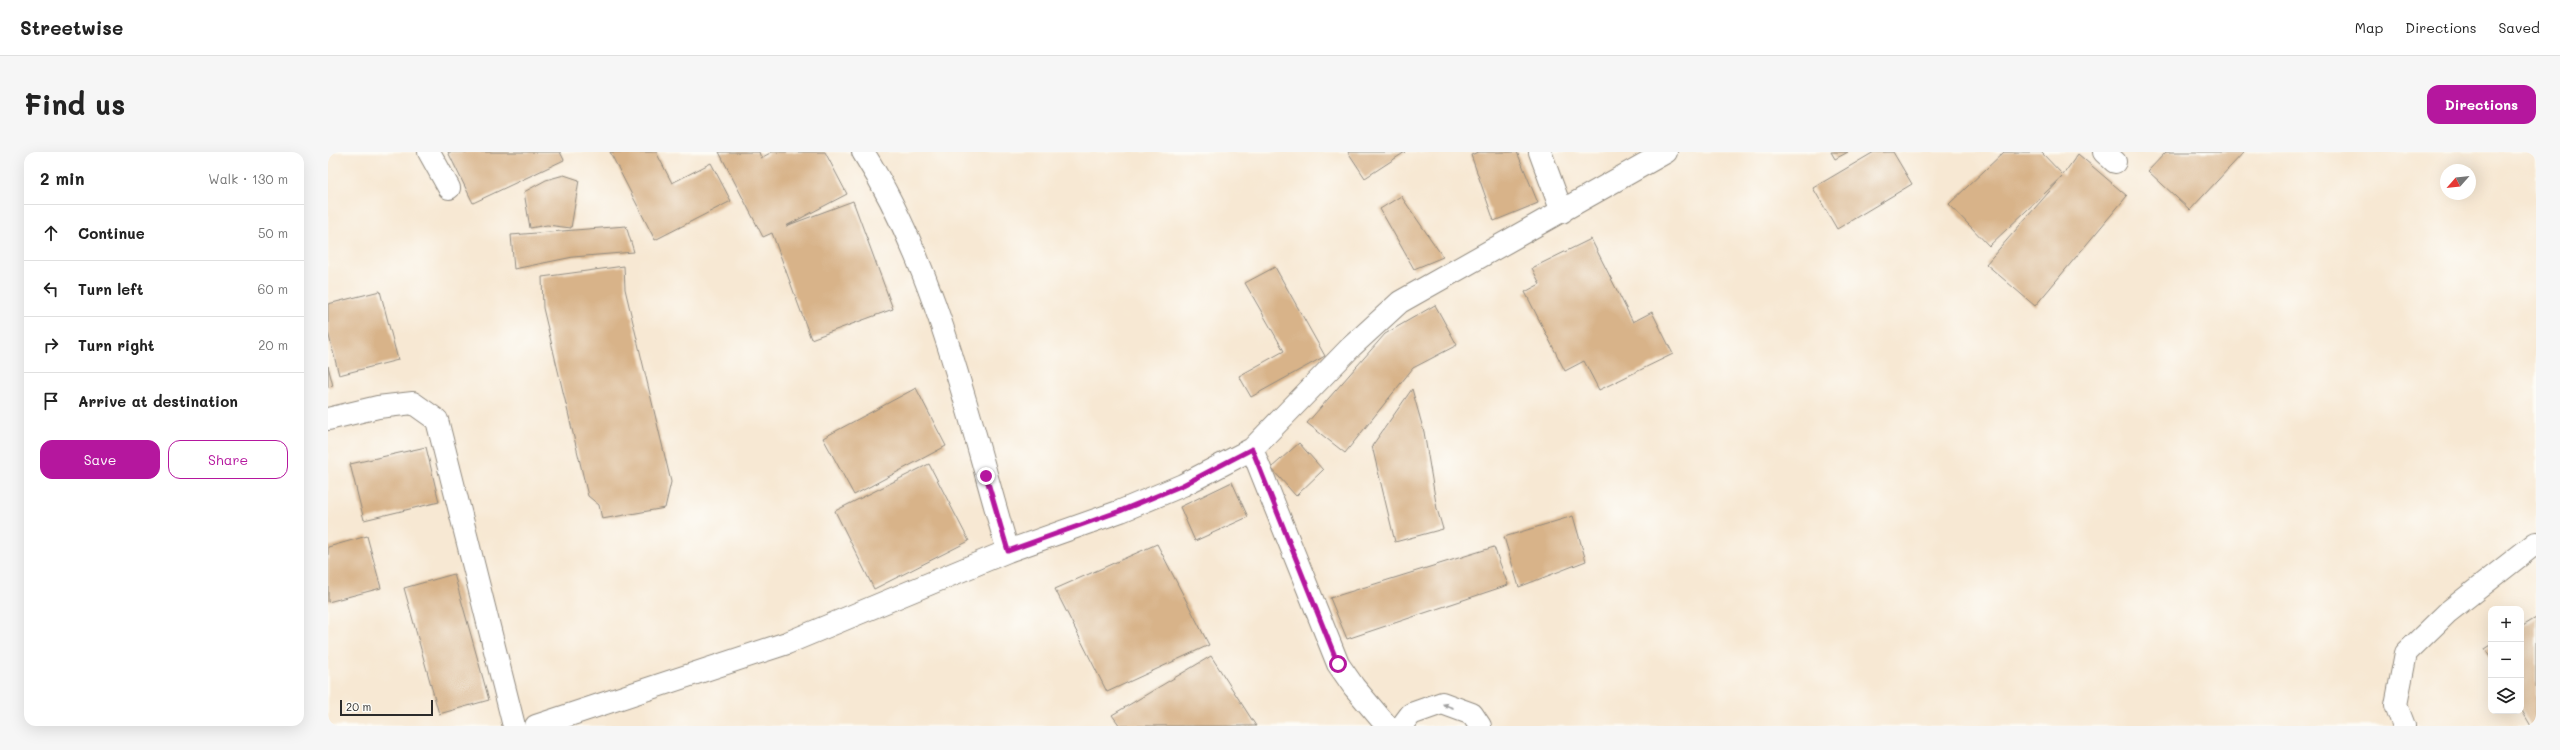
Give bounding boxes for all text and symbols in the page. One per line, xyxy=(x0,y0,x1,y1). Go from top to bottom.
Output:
text: Streetwise xyxy=(20,15,123,40)
text: Map xyxy=(2355,18,2383,37)
text: Directions xyxy=(2405,18,2476,37)
text: Saved xyxy=(2498,18,2540,37)
button: Directions xyxy=(2427,85,2536,124)
text: Find us xyxy=(24,86,125,122)
north arrow xyxy=(2440,164,2476,200)
text: 2 min xyxy=(40,167,85,189)
text: Walk · 130 m xyxy=(208,170,288,187)
icon: ahead xyxy=(40,222,62,244)
text: Continue xyxy=(78,223,145,243)
text: 50 m xyxy=(258,224,288,241)
icon: left xyxy=(40,278,62,300)
text: Turn left xyxy=(78,279,143,299)
text: 60 m xyxy=(258,280,288,297)
icon: right xyxy=(40,334,62,356)
text: Turn right xyxy=(78,335,155,355)
text: 20 m xyxy=(258,336,288,353)
icon: arrive xyxy=(40,390,62,412)
text: Arrive at destination xyxy=(78,391,238,411)
button: Save xyxy=(40,440,160,479)
button: Share xyxy=(168,440,288,479)
route end xyxy=(977,467,995,485)
map controls xyxy=(2488,606,2524,714)
button: + xyxy=(2488,606,2524,642)
button: − xyxy=(2488,642,2524,678)
route start xyxy=(1329,655,1347,673)
button: layers xyxy=(2488,678,2524,714)
scale bar xyxy=(340,698,433,717)
text: 20 m xyxy=(346,699,371,714)
one-way arrow xyxy=(1442,702,1454,708)

